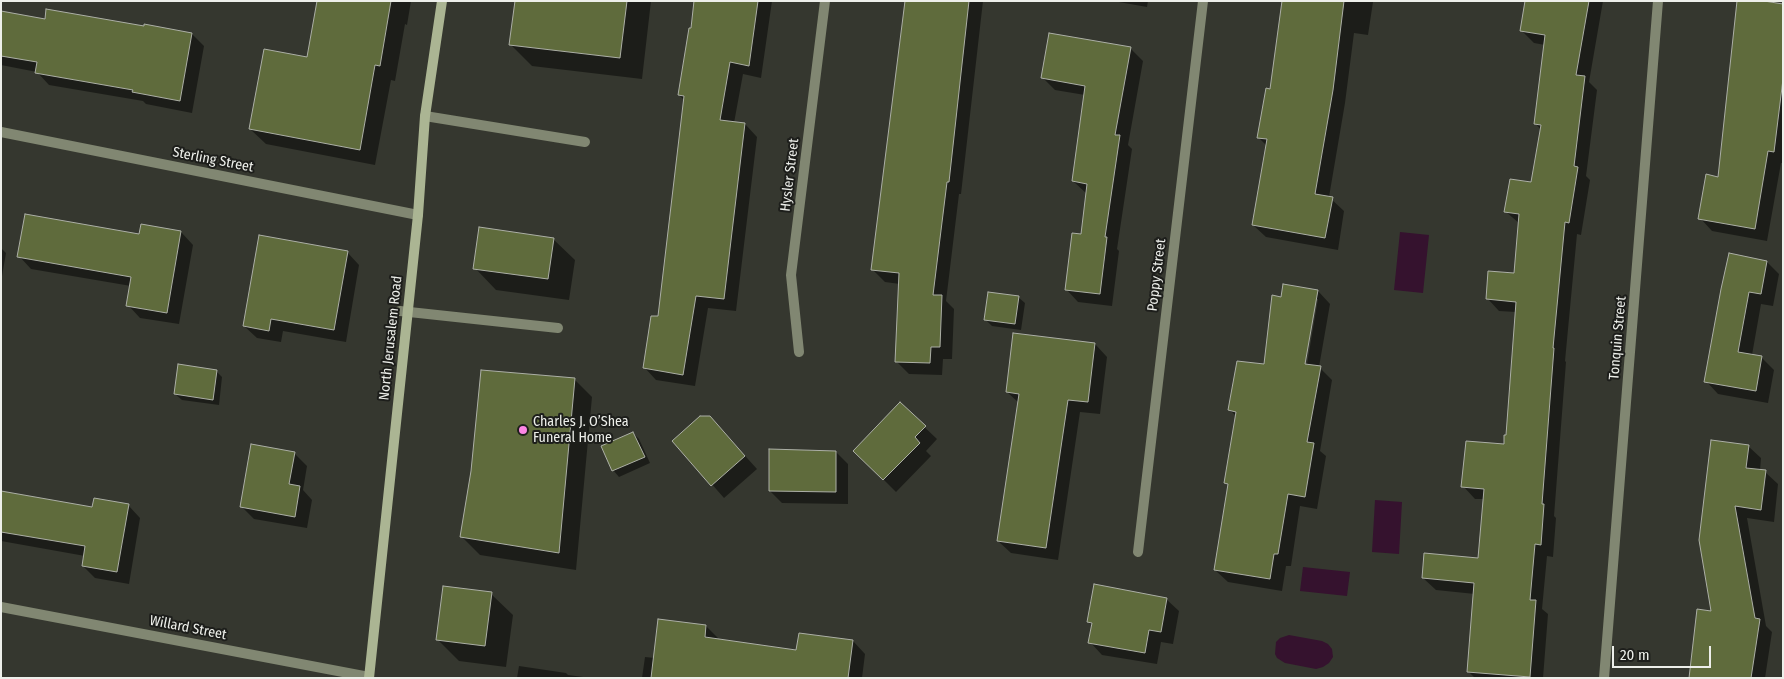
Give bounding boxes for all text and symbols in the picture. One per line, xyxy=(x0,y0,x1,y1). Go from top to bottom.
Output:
street label: Hysler Street xyxy=(777,137,803,213)
street label: Sterling Street xyxy=(171,144,255,176)
street label: Poppy Street xyxy=(1144,238,1170,312)
street label: North Jerusalem Road xyxy=(376,275,406,401)
street label: Tonquin Street xyxy=(1606,295,1630,381)
place label: Charles J. O’Shea Funeral Home xyxy=(533,414,629,447)
marker: Charles J. O’Shea Funeral Home xyxy=(517,424,529,436)
street label: Willard Street xyxy=(148,612,228,644)
scale bar xyxy=(1614,636,1713,668)
text: 20 m xyxy=(1620,646,1650,664)

